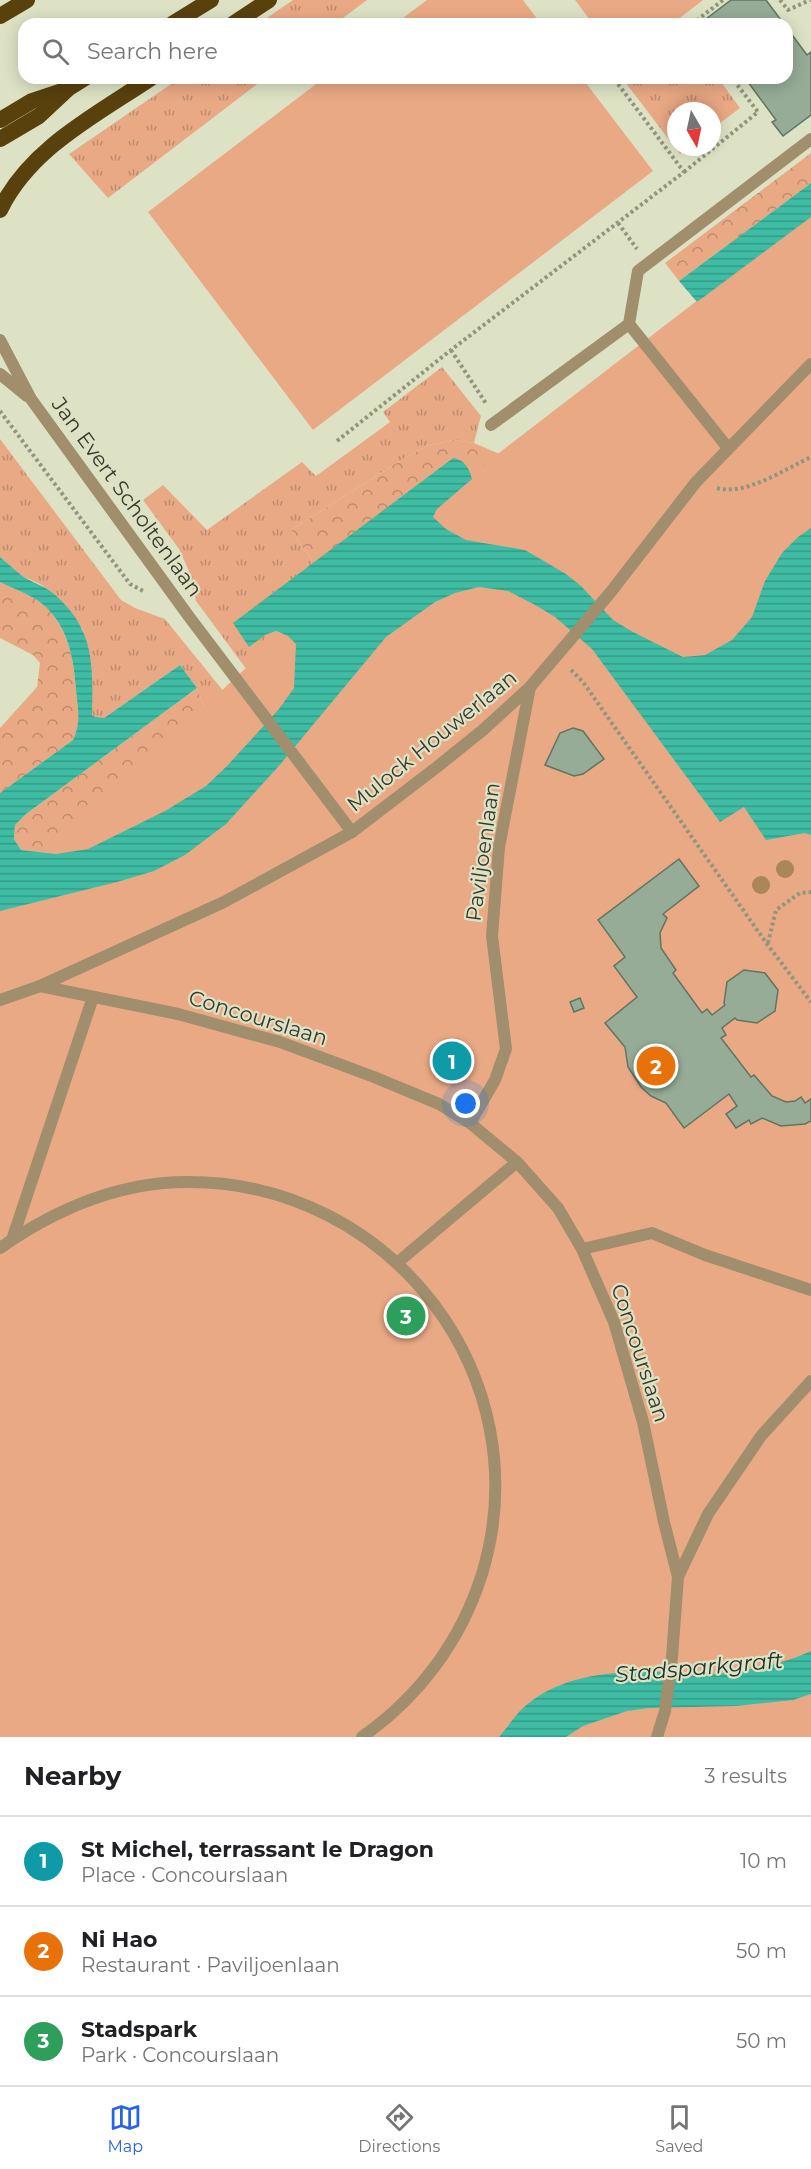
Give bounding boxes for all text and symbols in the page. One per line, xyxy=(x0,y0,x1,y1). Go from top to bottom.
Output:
search box xyxy=(18,18,793,84)
icon: search xyxy=(39,35,72,68)
text: Search here xyxy=(87,38,218,65)
north arrow xyxy=(667,102,721,156)
street label: Jan Evert Scholtenlaan xyxy=(46,391,208,601)
street label: Mulock Houwerlaan xyxy=(342,665,521,817)
street label: Paviljoenlaan xyxy=(460,781,505,923)
street label: Concourslaan xyxy=(186,985,331,1051)
pin: 1 xyxy=(432,1038,472,1084)
pin: 2 xyxy=(636,1044,676,1088)
your location xyxy=(451,1089,480,1118)
street label: Concourslaan xyxy=(606,1281,675,1425)
pin: 3 xyxy=(386,1294,426,1338)
water label: Stadsparkgraft xyxy=(614,1647,784,1688)
text: Nearby xyxy=(24,1760,121,1792)
text: 3 results xyxy=(704,1764,787,1788)
text: St Michel, terrassant le Dragon xyxy=(81,1836,434,1863)
text: 1 xyxy=(40,1849,47,1873)
text: 10 m xyxy=(740,1849,787,1873)
text: Place · Concourslaan xyxy=(81,1863,288,1887)
text: Ni Hao xyxy=(81,1926,157,1953)
text: 2 xyxy=(38,1939,49,1963)
text: 50 m xyxy=(736,1939,787,1963)
text: Restaurant · Paviljoenlaan xyxy=(81,1953,340,1977)
text: Stadspark xyxy=(81,2016,197,2043)
text: 3 xyxy=(38,2029,49,2053)
text: 50 m xyxy=(736,2029,787,2053)
text: Park · Concourslaan xyxy=(81,2043,279,2067)
tab: Map xyxy=(108,2101,143,2156)
tab: Directions xyxy=(358,2101,440,2156)
tab: Saved xyxy=(655,2101,703,2156)

